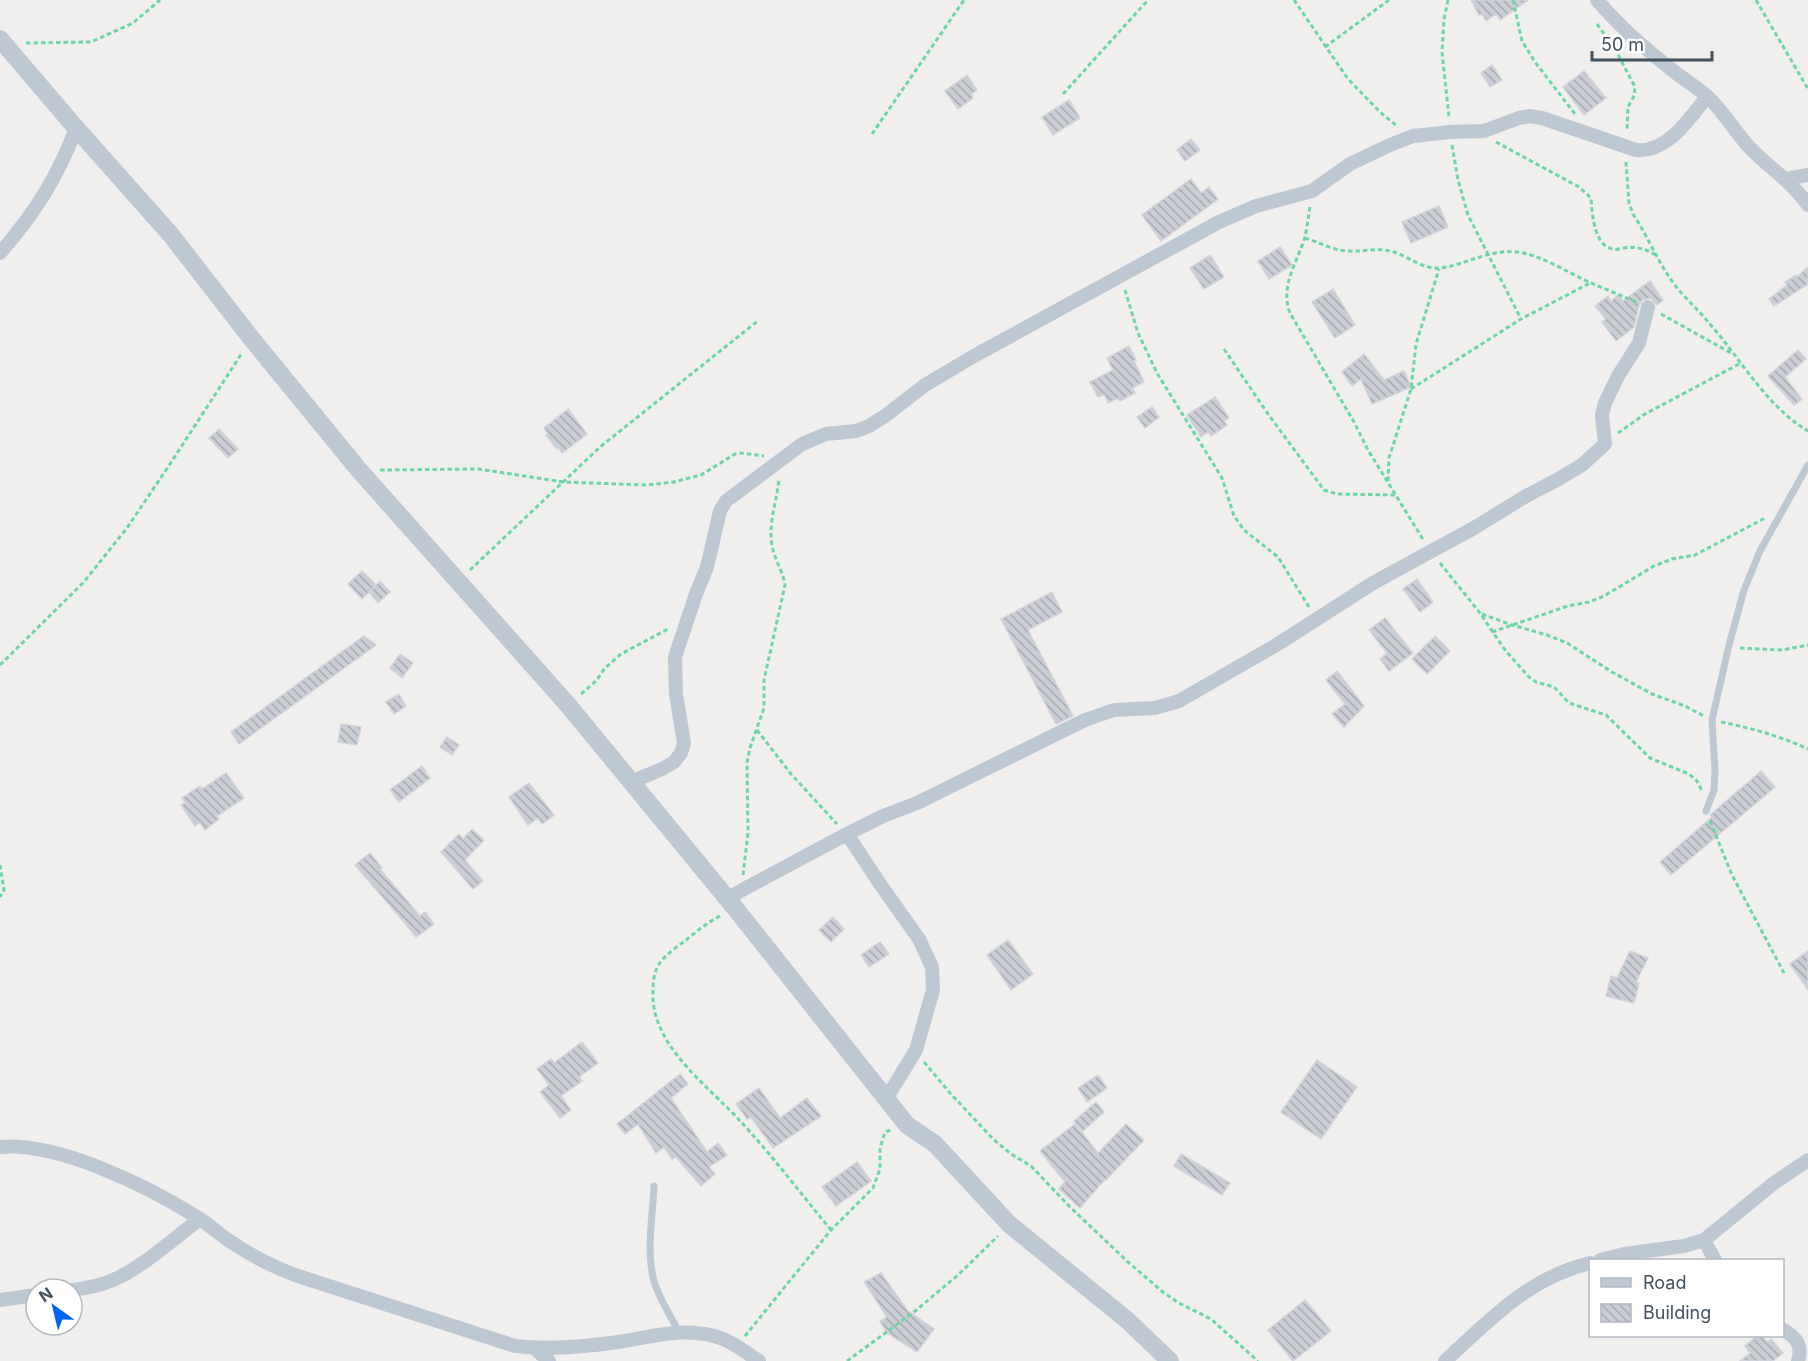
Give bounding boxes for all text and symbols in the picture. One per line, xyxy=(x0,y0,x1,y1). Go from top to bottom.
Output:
scale bar xyxy=(1592,24,1712,62)
text: 50 m xyxy=(1601,34,1644,55)
legend xyxy=(1589,1259,1784,1337)
text: Road xyxy=(1643,1272,1686,1293)
north arrow xyxy=(24,1277,84,1337)
text: N xyxy=(35,1283,56,1306)
text: Building xyxy=(1643,1302,1711,1323)

